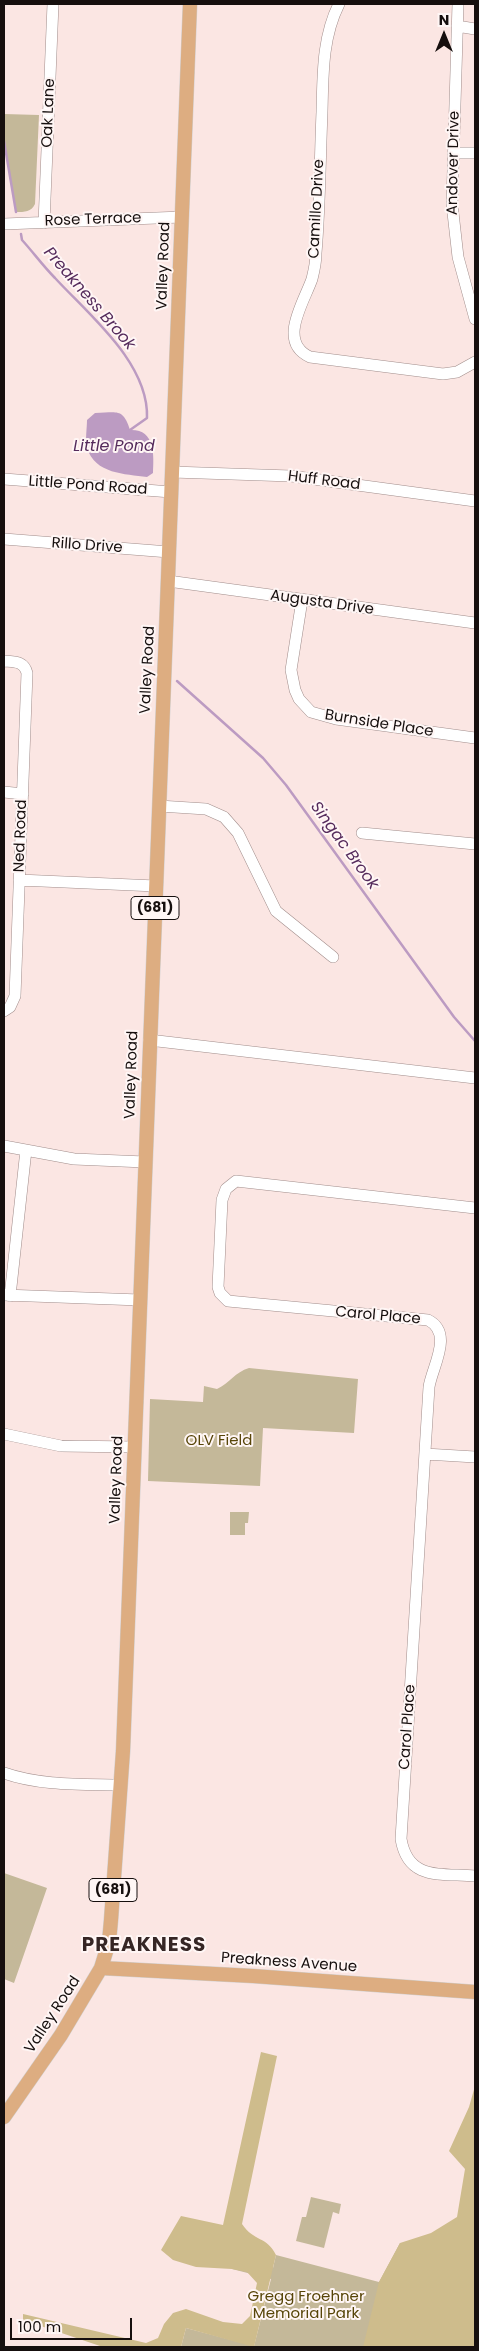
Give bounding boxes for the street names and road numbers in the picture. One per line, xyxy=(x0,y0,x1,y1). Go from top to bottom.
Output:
street label: Oak Lane xyxy=(39,78,59,148)
street label: Andover Drive xyxy=(444,111,464,215)
street label: Camillo Drive xyxy=(305,159,329,259)
street label: Rose Terrace xyxy=(44,209,142,231)
street label: Valley Road xyxy=(153,222,175,310)
street label: Huff Road xyxy=(287,468,361,494)
street label: Little Pond Road xyxy=(28,473,148,499)
street label: Rillo Drive xyxy=(51,535,123,557)
street label: Augusta Drive xyxy=(269,587,375,619)
street label: Valley Road xyxy=(137,625,159,715)
street label: Burnside Place xyxy=(323,707,435,741)
street label: Ned Road xyxy=(11,799,31,873)
road number: (681) xyxy=(131,896,179,920)
street label: Valley Road xyxy=(121,1031,143,1119)
street label: Carol Place xyxy=(335,1303,421,1329)
street label: Valley Road xyxy=(106,1436,128,1524)
street label: Carol Place xyxy=(396,1684,420,1770)
road number: (681) xyxy=(89,1878,137,1902)
street label: Preakness Avenue xyxy=(220,1949,358,1977)
street label: Valley Road xyxy=(21,1973,85,2057)

